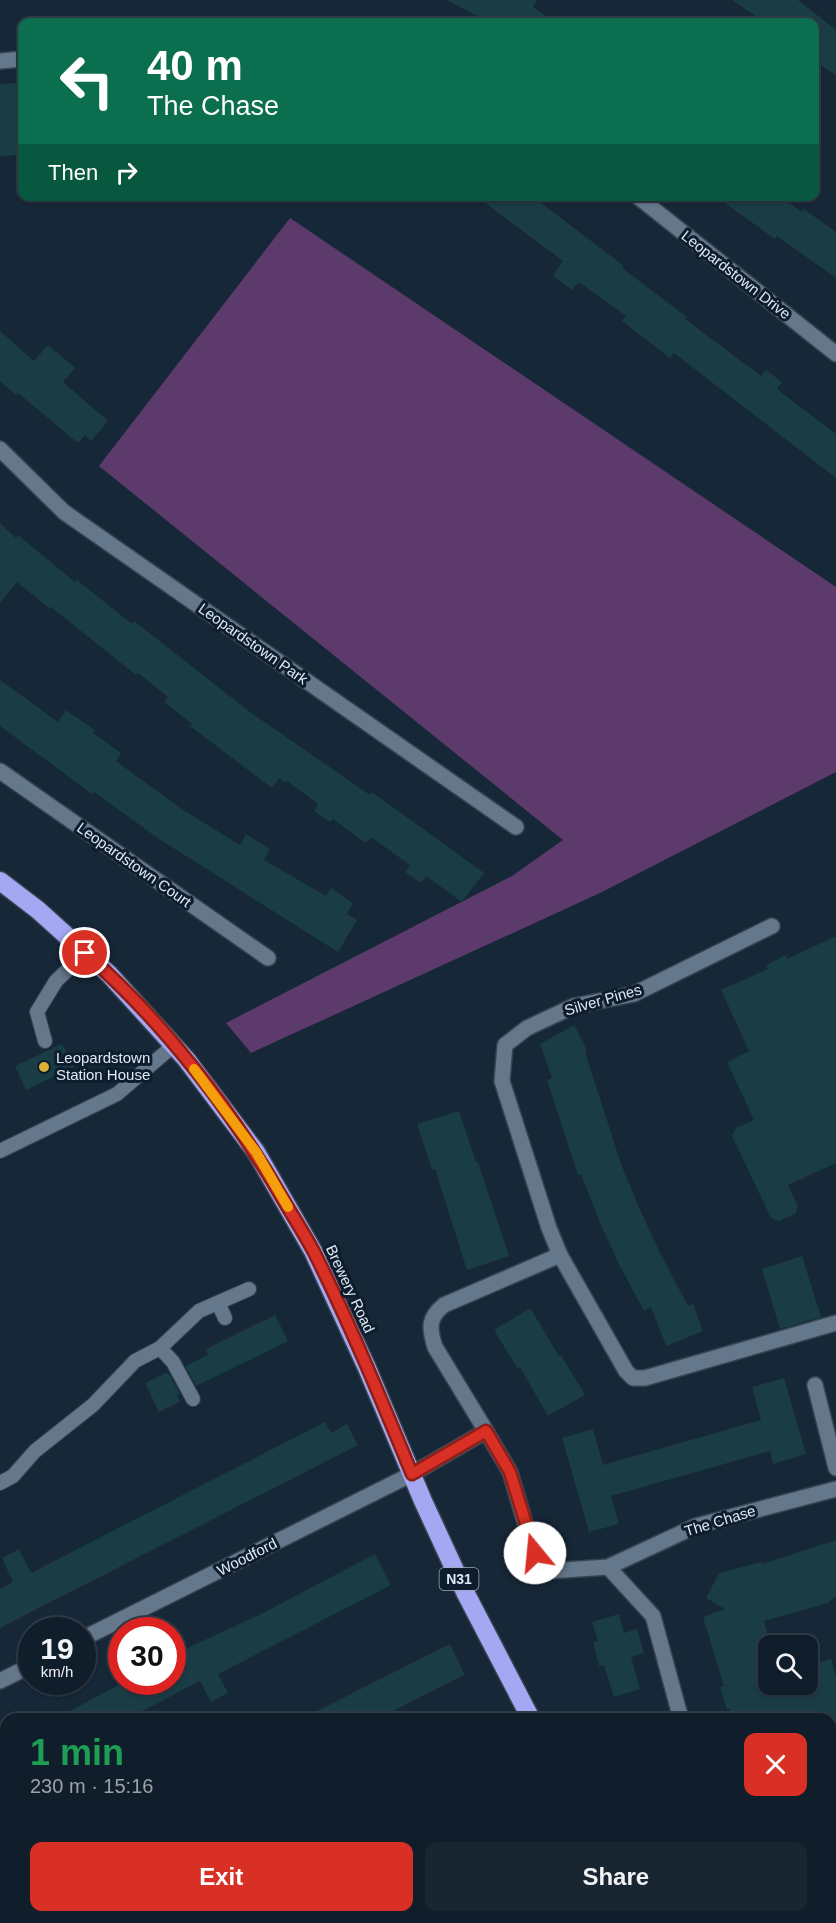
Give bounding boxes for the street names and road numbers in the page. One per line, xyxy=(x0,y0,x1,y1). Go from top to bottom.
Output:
street label: Leopardstown Drive xyxy=(679,227,794,322)
street label: Leopardstown Park xyxy=(195,600,312,688)
street label: Leopardstown Court xyxy=(74,819,195,911)
street label: Silver Pines xyxy=(562,980,643,1019)
street label: Brewery Road xyxy=(323,1242,378,1335)
street label: The Chase xyxy=(682,1502,757,1539)
street label: Woodford xyxy=(214,1534,279,1579)
road number: N31 xyxy=(440,1568,478,1590)

